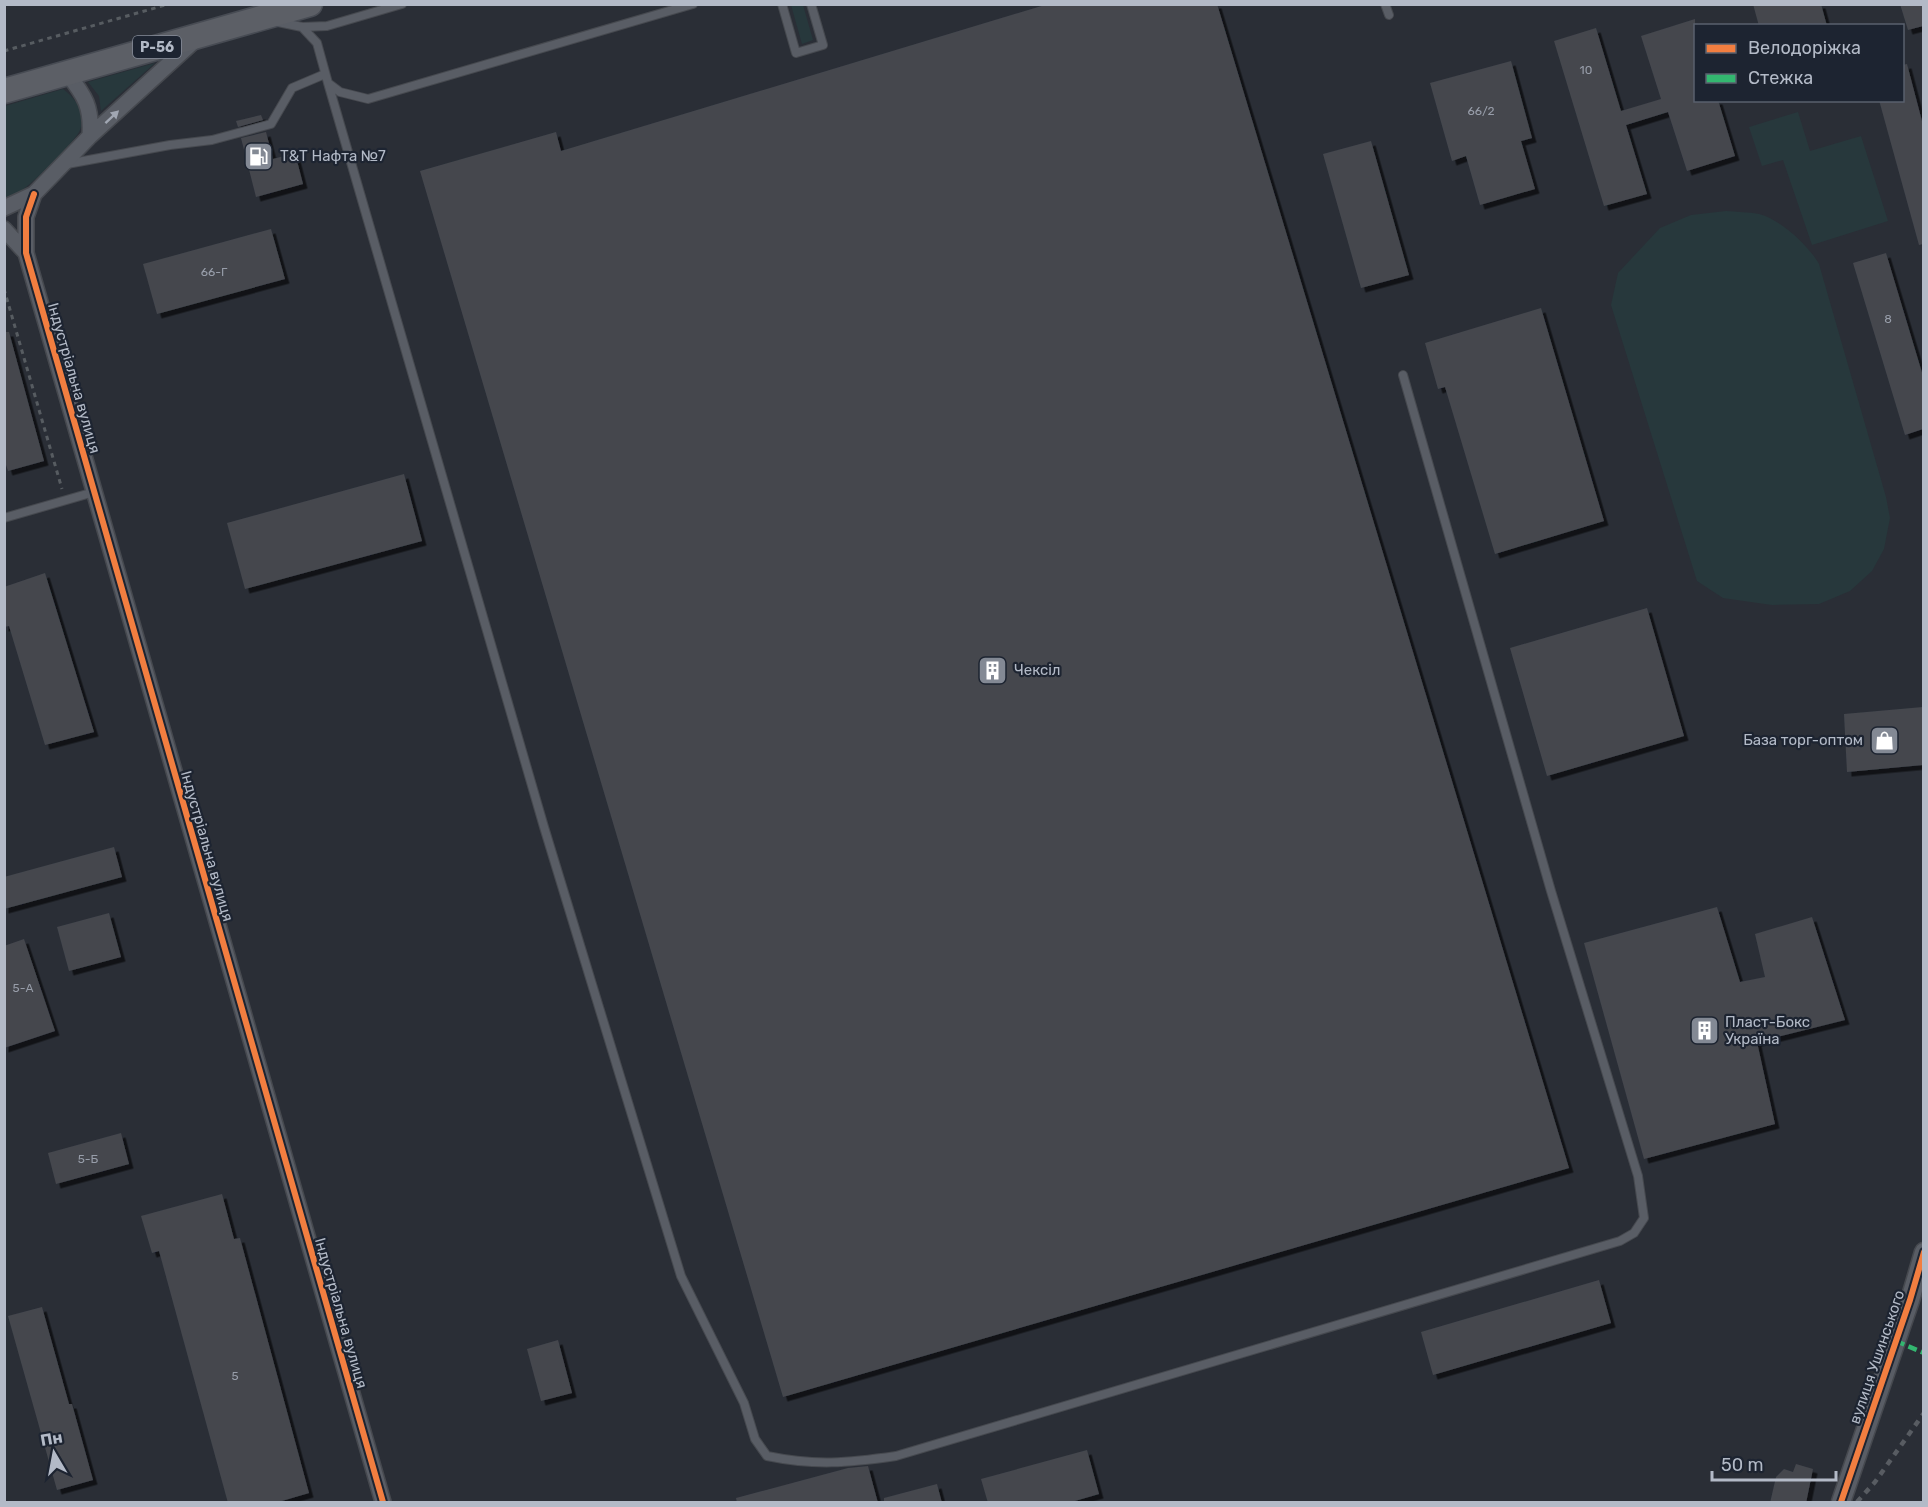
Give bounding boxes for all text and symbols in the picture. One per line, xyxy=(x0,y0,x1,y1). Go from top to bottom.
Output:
legend xyxy=(1694,24,1904,102)
road number: Р-56 xyxy=(133,36,181,58)
text: Велодоріжка xyxy=(1748,37,1861,59)
house number: 10 xyxy=(1580,63,1592,77)
text: Стежка xyxy=(1748,67,1813,89)
house number: 66/2 xyxy=(1467,104,1495,118)
one-way arrow xyxy=(104,110,119,124)
fuel station icon: Т&Т Нафта №7 xyxy=(243,140,275,172)
place label: Т&Т Нафта №7 xyxy=(280,147,386,165)
house number: 66-Г xyxy=(201,265,228,279)
street label: Індустріальна вулиця xyxy=(44,301,104,455)
house number: 8 xyxy=(1884,312,1892,326)
building icon: Чексіл xyxy=(977,654,1009,686)
place label: Чексіл xyxy=(1014,661,1061,679)
shop icon: База торг-оптом xyxy=(1868,724,1900,756)
place label: База торг-оптом xyxy=(1743,731,1863,749)
street label: Індустріальна вулиця xyxy=(177,769,237,923)
house number: 5-А xyxy=(13,981,33,995)
place label: Пласт-Бокс Україна xyxy=(1725,1013,1810,1048)
building icon: Пласт-Бокс Україна xyxy=(1688,1015,1720,1047)
house number: 5-Б xyxy=(78,1152,99,1166)
street label: Індустріальна вулиця xyxy=(311,1236,371,1390)
street label: вулиця Ушинського xyxy=(1846,1288,1908,1426)
house number: 5 xyxy=(231,1369,239,1383)
north arrow xyxy=(24,1423,84,1483)
text: Пн xyxy=(39,1427,64,1450)
scale bar xyxy=(1712,1444,1836,1482)
text: 50 m xyxy=(1721,1454,1764,1476)

